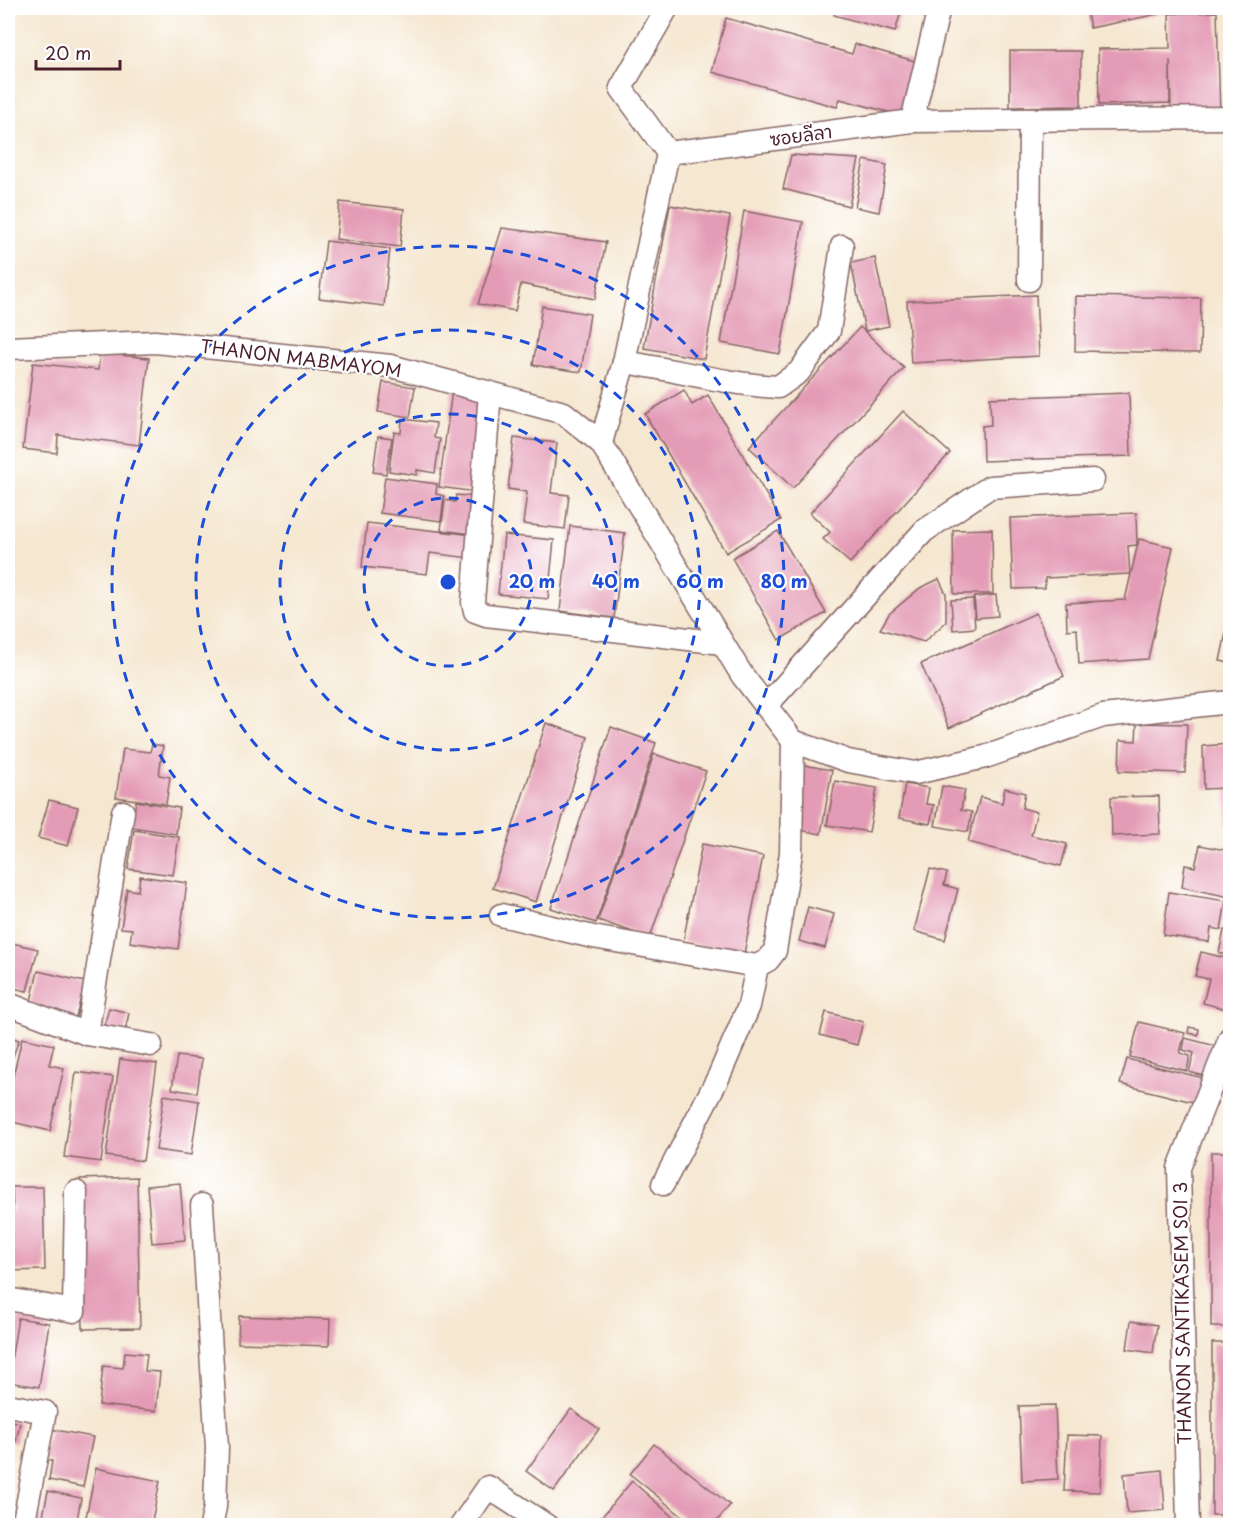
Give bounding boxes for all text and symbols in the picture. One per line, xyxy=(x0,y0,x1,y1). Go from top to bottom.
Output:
scale bar xyxy=(36,33,120,71)
text: 20 m xyxy=(45,39,91,66)
street label: ซอยลีลา xyxy=(768,117,834,152)
street label: THANON MABMAYOM xyxy=(199,332,403,383)
text: 20 m xyxy=(509,567,555,594)
text: 40 m xyxy=(592,567,640,594)
text: 60 m xyxy=(676,567,724,594)
text: 80 m xyxy=(760,567,808,594)
centre of rings xyxy=(438,572,458,592)
street label: THANON SANTIKASEM SOI 3 xyxy=(1166,1182,1197,1445)

